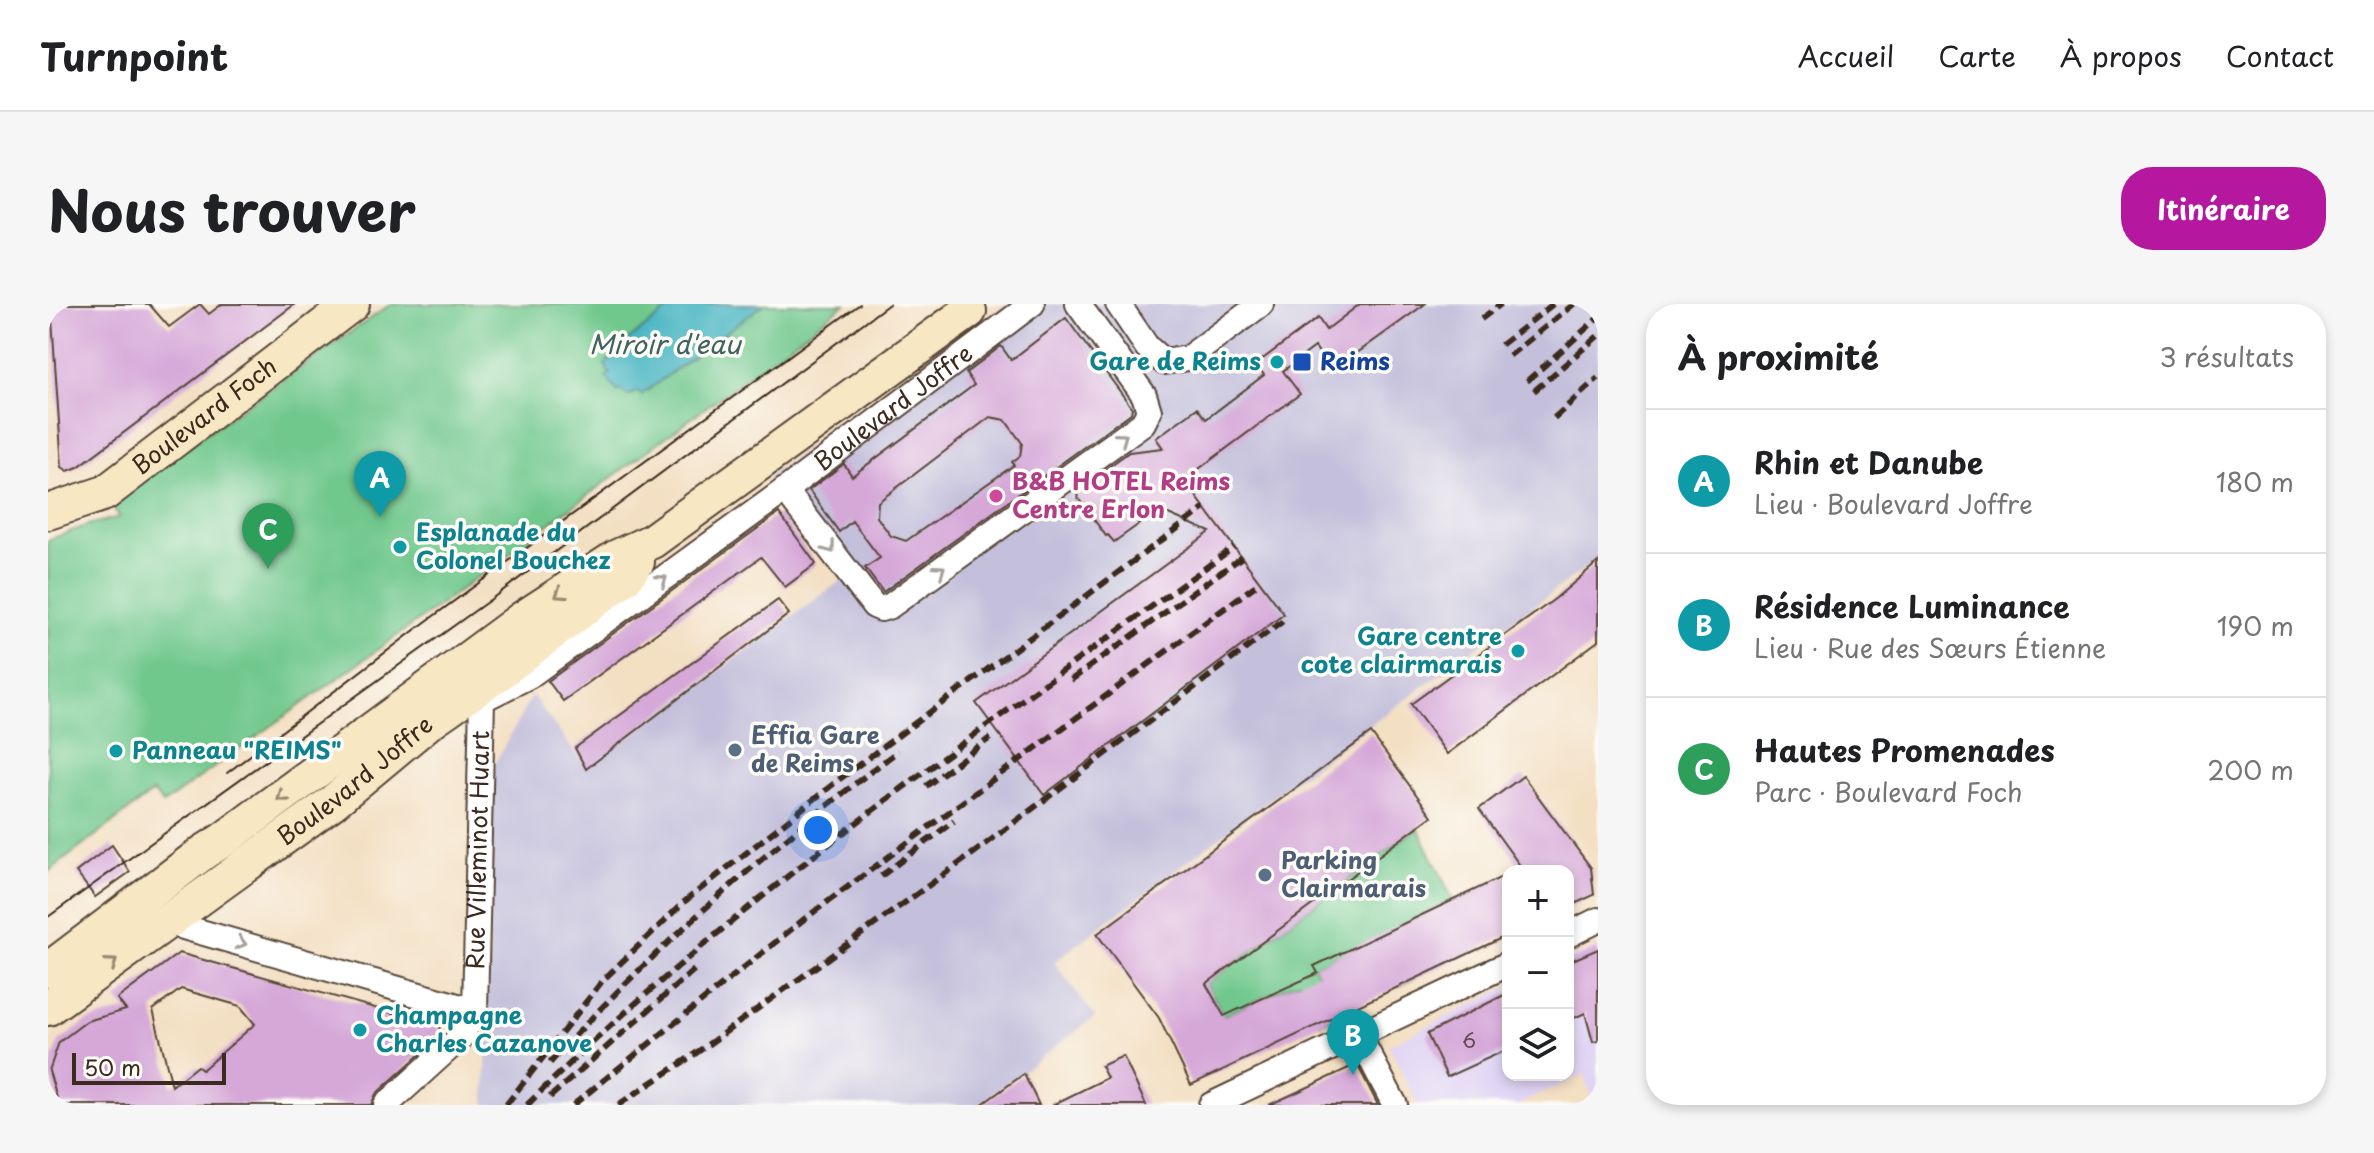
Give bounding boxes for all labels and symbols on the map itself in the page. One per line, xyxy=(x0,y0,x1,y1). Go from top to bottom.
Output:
water label: Miroir d'eau xyxy=(589,324,743,363)
street label: Boulevard Joffre xyxy=(806,335,980,478)
place label: Gare de Reims xyxy=(1089,342,1261,378)
place label: Reims xyxy=(1320,342,1390,378)
street label: Boulevard Foch xyxy=(124,348,284,482)
marker: Reims xyxy=(1291,351,1313,373)
marker: Gare de Reims xyxy=(1268,353,1286,371)
one-way arrow xyxy=(1114,433,1128,447)
pin: A xyxy=(354,451,406,517)
place label: B&B HOTEL Reims Centre Erlon xyxy=(1012,462,1230,526)
marker: B&B HOTEL Reims Centre Erlon xyxy=(987,487,1005,505)
pin: C xyxy=(242,503,294,569)
place label: Esplanade du Colonel Bouchez xyxy=(416,513,610,577)
marker: Esplanade du Colonel Bouchez xyxy=(391,538,409,556)
one-way arrow xyxy=(820,539,834,554)
one-way arrow xyxy=(931,566,945,580)
one-way arrow xyxy=(653,575,667,589)
one-way arrow xyxy=(555,584,569,599)
place label: Gare centre cote clairmarais xyxy=(1301,617,1502,681)
marker: Gare centre cote clairmarais xyxy=(1509,642,1527,660)
street label: Boulevard Joffre xyxy=(269,706,440,853)
place label: Effia Gare de Reims xyxy=(751,716,880,780)
street label: Rue Villeminot Huart xyxy=(456,730,497,970)
place label: Panneau "REIMS" xyxy=(132,731,342,767)
marker: Effia Gare de Reims xyxy=(726,741,744,759)
marker: Panneau "REIMS" xyxy=(107,742,125,760)
one-way arrow xyxy=(277,787,291,801)
your location xyxy=(798,810,838,850)
place label: Parking Clairmarais xyxy=(1281,841,1426,905)
marker: Parking Clairmarais xyxy=(1256,866,1274,884)
one-way arrow xyxy=(234,934,248,951)
one-way arrow xyxy=(103,958,117,972)
place label: Champagne Charles Cazanove xyxy=(376,996,592,1060)
pin: B xyxy=(1327,1009,1379,1075)
marker: Champagne Charles Cazanove xyxy=(351,1021,369,1039)
house number: 6 xyxy=(1462,1025,1476,1055)
scale bar xyxy=(72,1049,226,1085)

